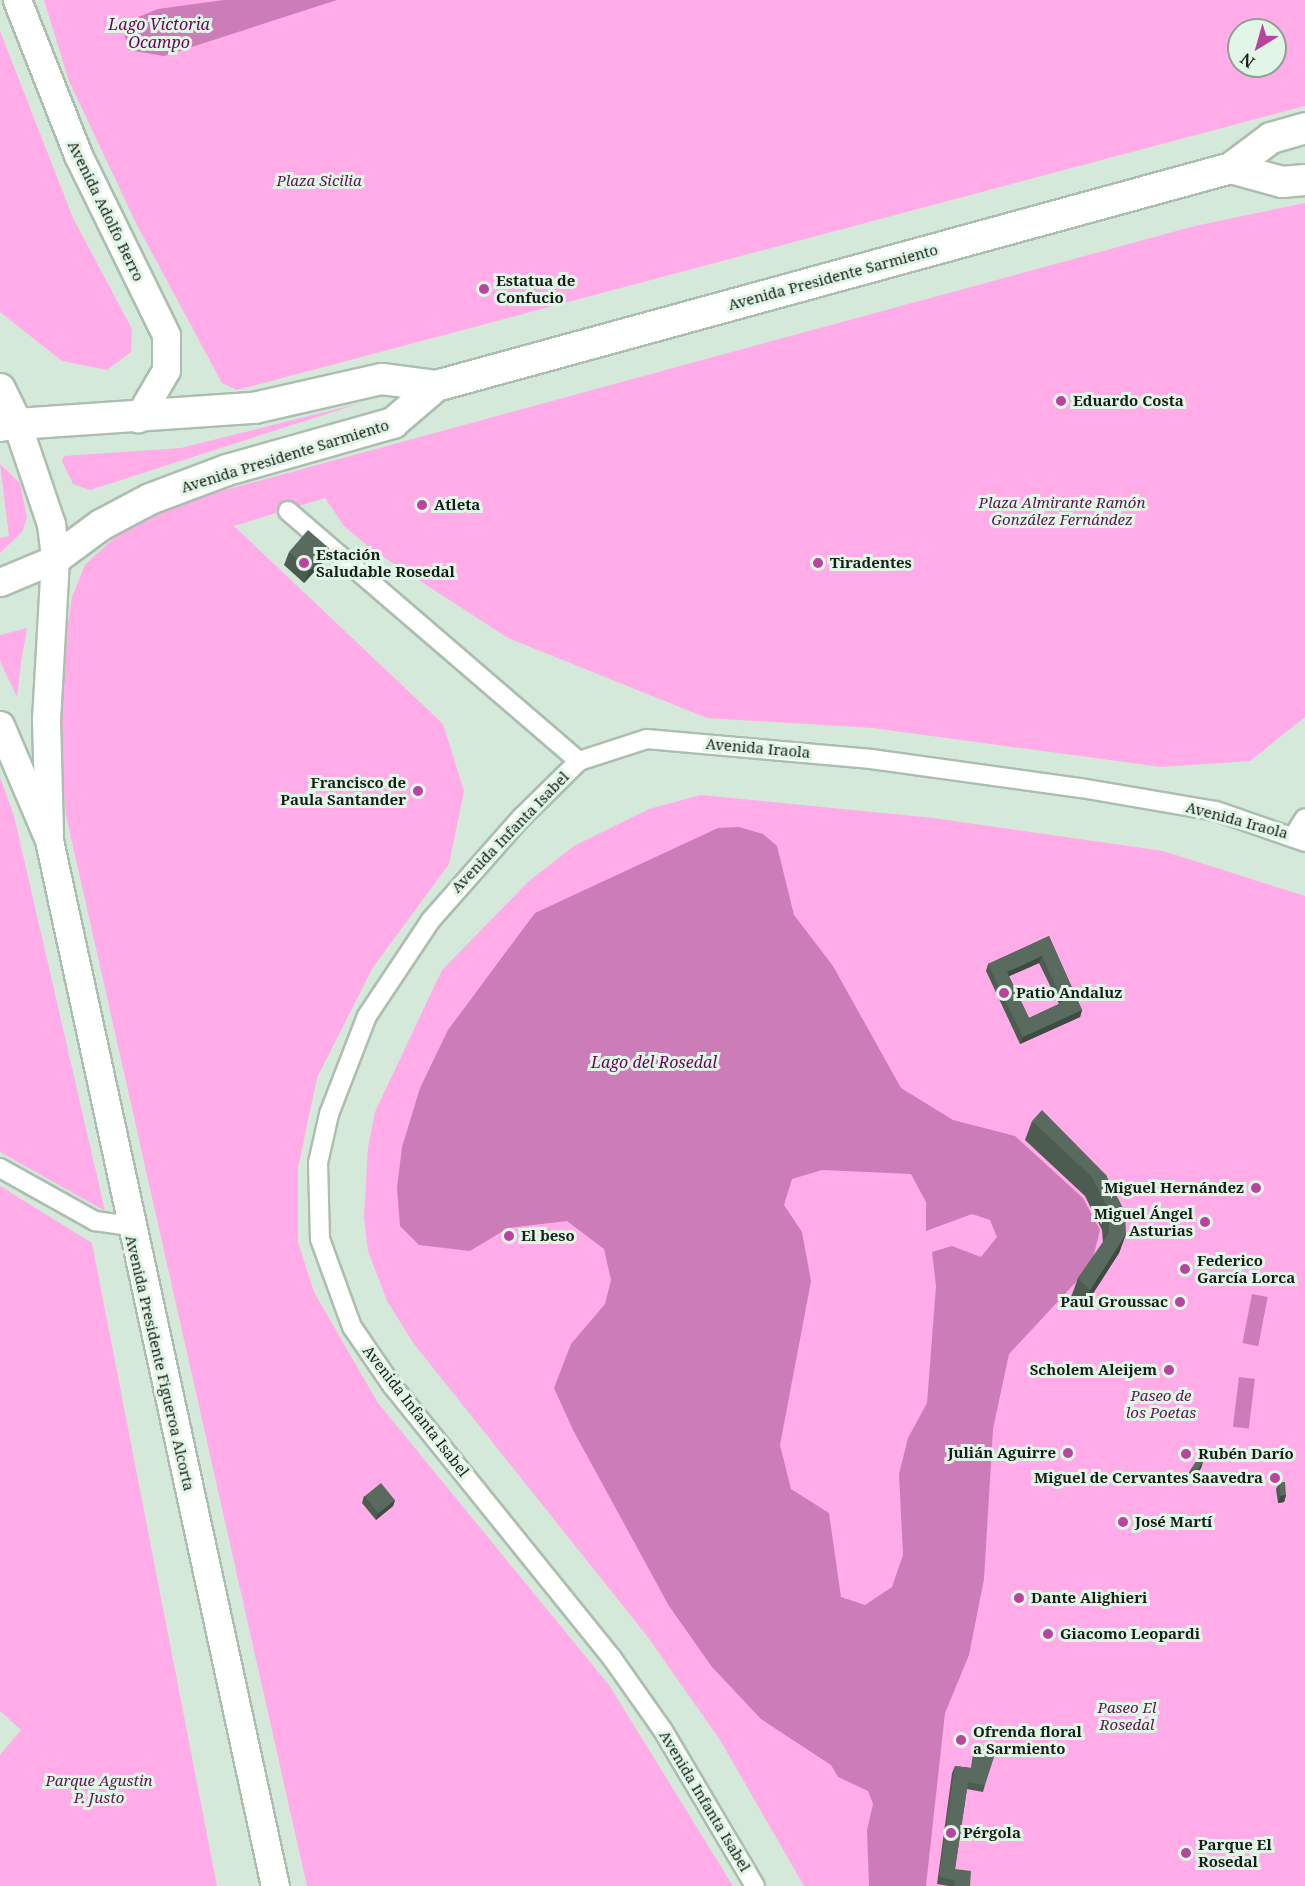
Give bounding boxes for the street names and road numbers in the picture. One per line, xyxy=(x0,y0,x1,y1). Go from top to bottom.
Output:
street label: Avenida Adolfo Berro xyxy=(64,138,148,284)
street label: Avenida Presidente Sarmiento xyxy=(726,240,940,314)
street label: Avenida Presidente Sarmiento xyxy=(179,416,391,496)
street label: Avenida Iraola xyxy=(705,734,811,762)
street label: Avenida Infanta Isabel xyxy=(447,768,573,896)
street label: Avenida Iraola xyxy=(1184,798,1290,842)
street label: Avenida Presidente Figueroa Alcorta xyxy=(122,1234,198,1492)
street label: Avenida Infanta Isabel xyxy=(359,1342,473,1480)
street label: Avenida Infanta Isabel xyxy=(656,1727,754,1875)

